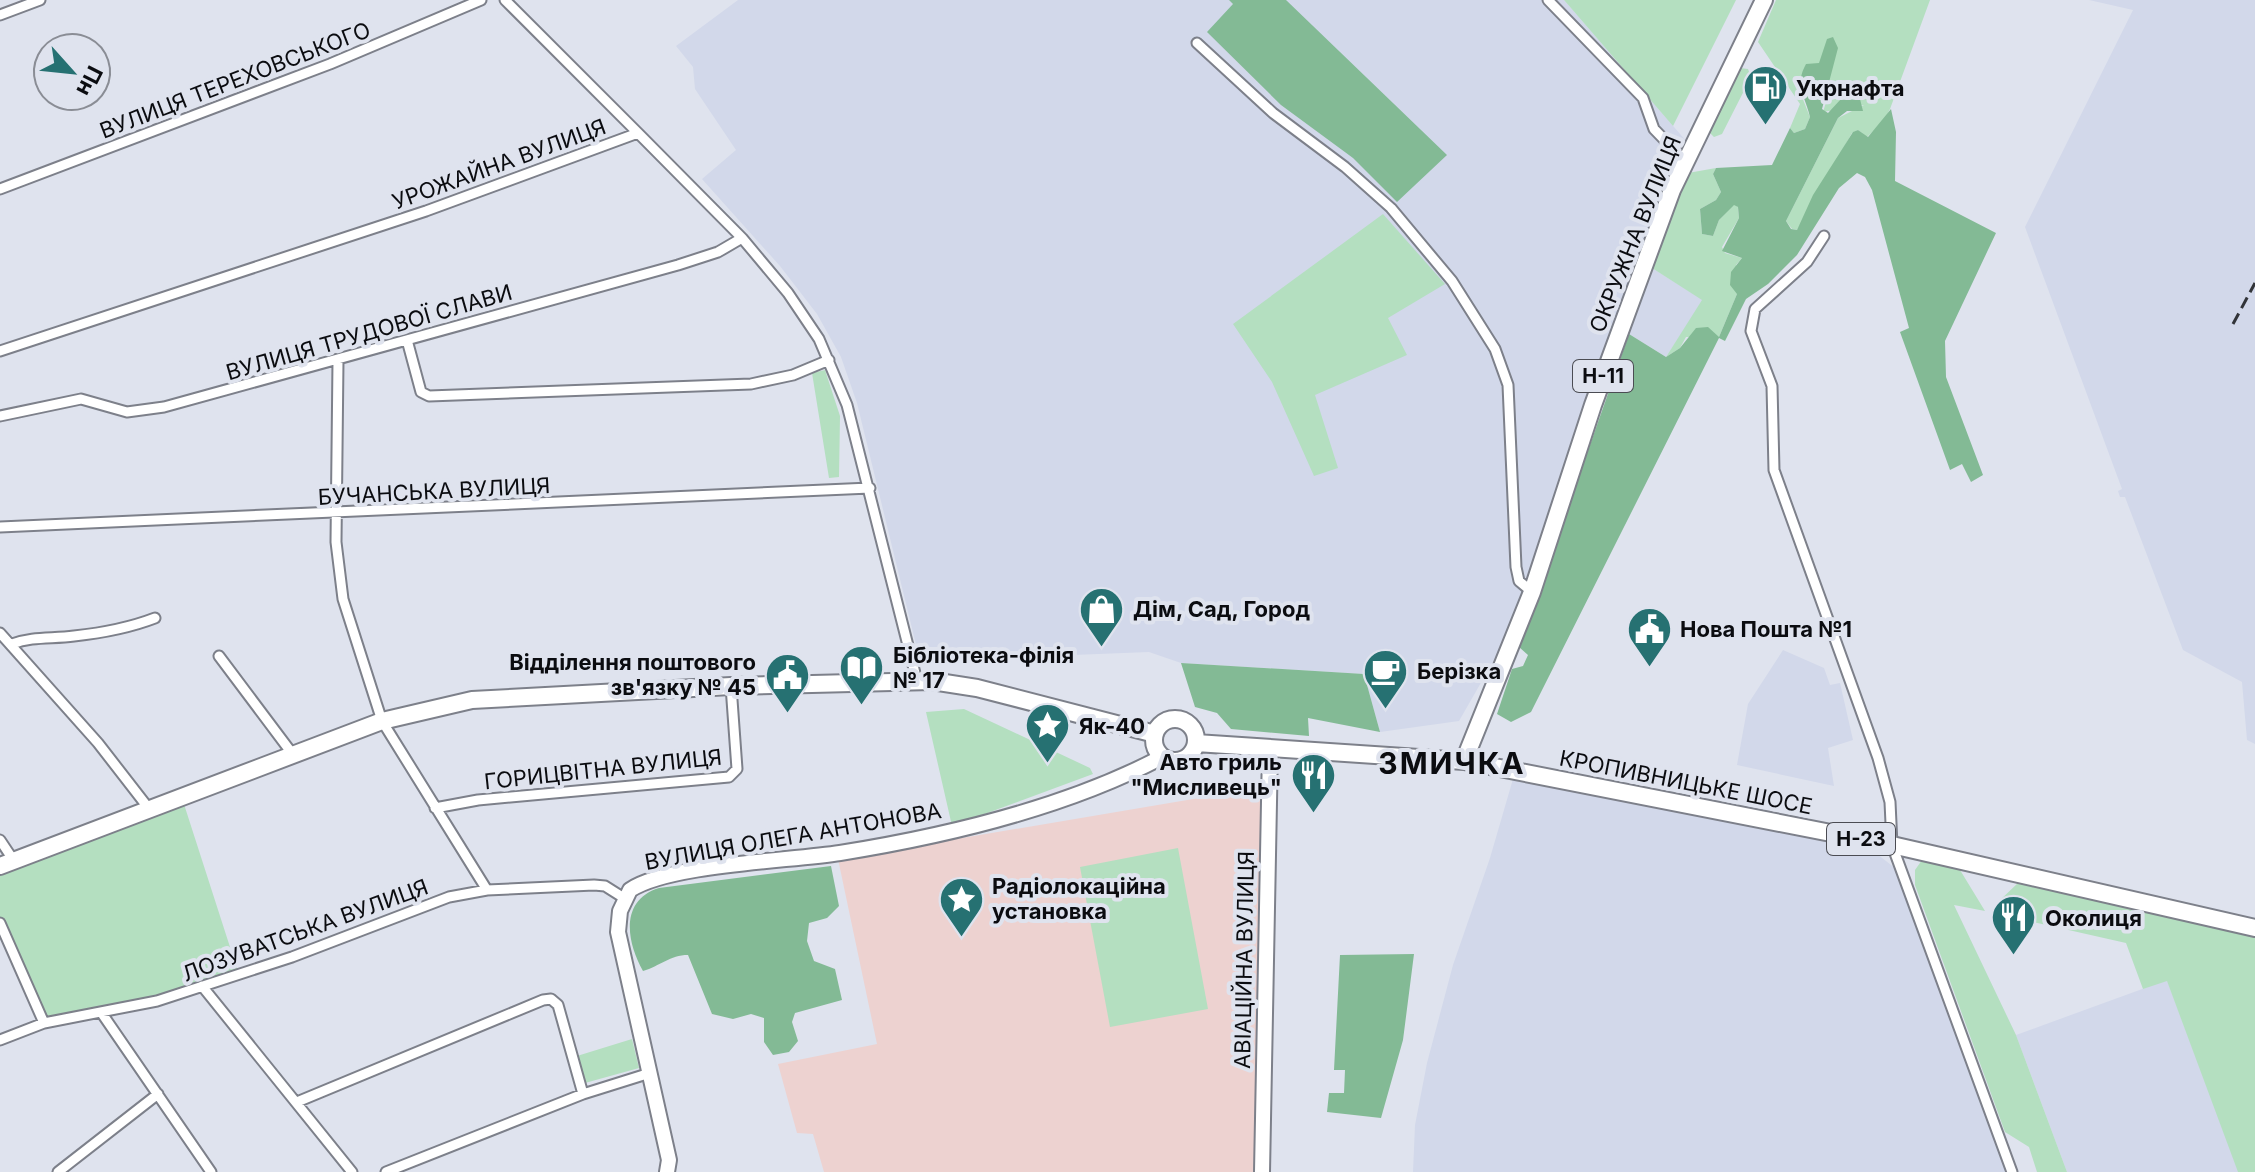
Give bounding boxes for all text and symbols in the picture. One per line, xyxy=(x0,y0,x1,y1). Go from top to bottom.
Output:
street label: ВУЛИЦЯ ТЕРЕХОВСЬКОГО xyxy=(96,16,374,144)
north arrow xyxy=(32,32,112,112)
text: Пн xyxy=(71,62,108,100)
fuel station icon: Укрнафта xyxy=(1741,64,1789,127)
place label: Укрнафта xyxy=(1796,75,1905,101)
street label: УРОЖАЙНА ВУЛИЦЯ xyxy=(389,113,609,215)
street label: ОКРУЖНА ВУЛИЦЯ xyxy=(1584,132,1686,336)
street label: ВУЛИЦЯ ТРУДОВОЇ СЛАВИ xyxy=(223,279,515,385)
road number: Н-11 xyxy=(1573,360,1633,392)
street label: БУЧАНСЬКА ВУЛИЦЯ xyxy=(317,472,551,510)
shop icon: Дім, Сад, Город xyxy=(1078,585,1126,648)
place label: Дім, Сад, Город xyxy=(1133,596,1310,622)
public building icon: Нова Пошта №1 xyxy=(1625,605,1673,668)
place label: Нова Пошта №1 xyxy=(1680,616,1852,642)
place label: Бібліотека-філія № 17 xyxy=(893,642,1074,693)
library icon: Бібліотека-філія № 17 xyxy=(838,644,886,707)
cafe icon: Берізка xyxy=(1362,647,1410,710)
place label: Відділення поштового зв'язку № 45 xyxy=(509,649,756,700)
public building icon: Відділення поштового зв'язку № 45 xyxy=(763,651,811,714)
place label: Берізка xyxy=(1417,658,1501,684)
place icon: Як-40 xyxy=(1024,702,1072,765)
place label: Як-40 xyxy=(1079,713,1145,739)
street label: ГОРИЦВІТНА ВУЛИЦЯ xyxy=(483,744,723,794)
district label: ЗМИЧКА xyxy=(1378,745,1526,781)
street label: КРОПИВНИЦЬКЕ ШОСЕ xyxy=(1557,745,1815,819)
place label: Авто гриль "Мисливець" xyxy=(1130,749,1282,800)
restaurant icon: Авто гриль "Мисливець" xyxy=(1289,751,1337,814)
street label: ВУЛИЦЯ ОЛЕГА АНТОНОВА xyxy=(643,797,943,875)
road number: Н-23 xyxy=(1827,823,1895,855)
street label: АВІАЦІЙНА ВУЛИЦЯ xyxy=(1229,851,1259,1069)
street label: ЛОЗУВАТСЬКА ВУЛИЦЯ xyxy=(179,873,431,987)
place label: Радіолокаційна установка xyxy=(992,873,1166,924)
place icon: Радіолокаційна установка xyxy=(937,875,985,938)
restaurant icon: Околиця xyxy=(1990,894,2038,957)
place label: Околиця xyxy=(2045,905,2142,931)

